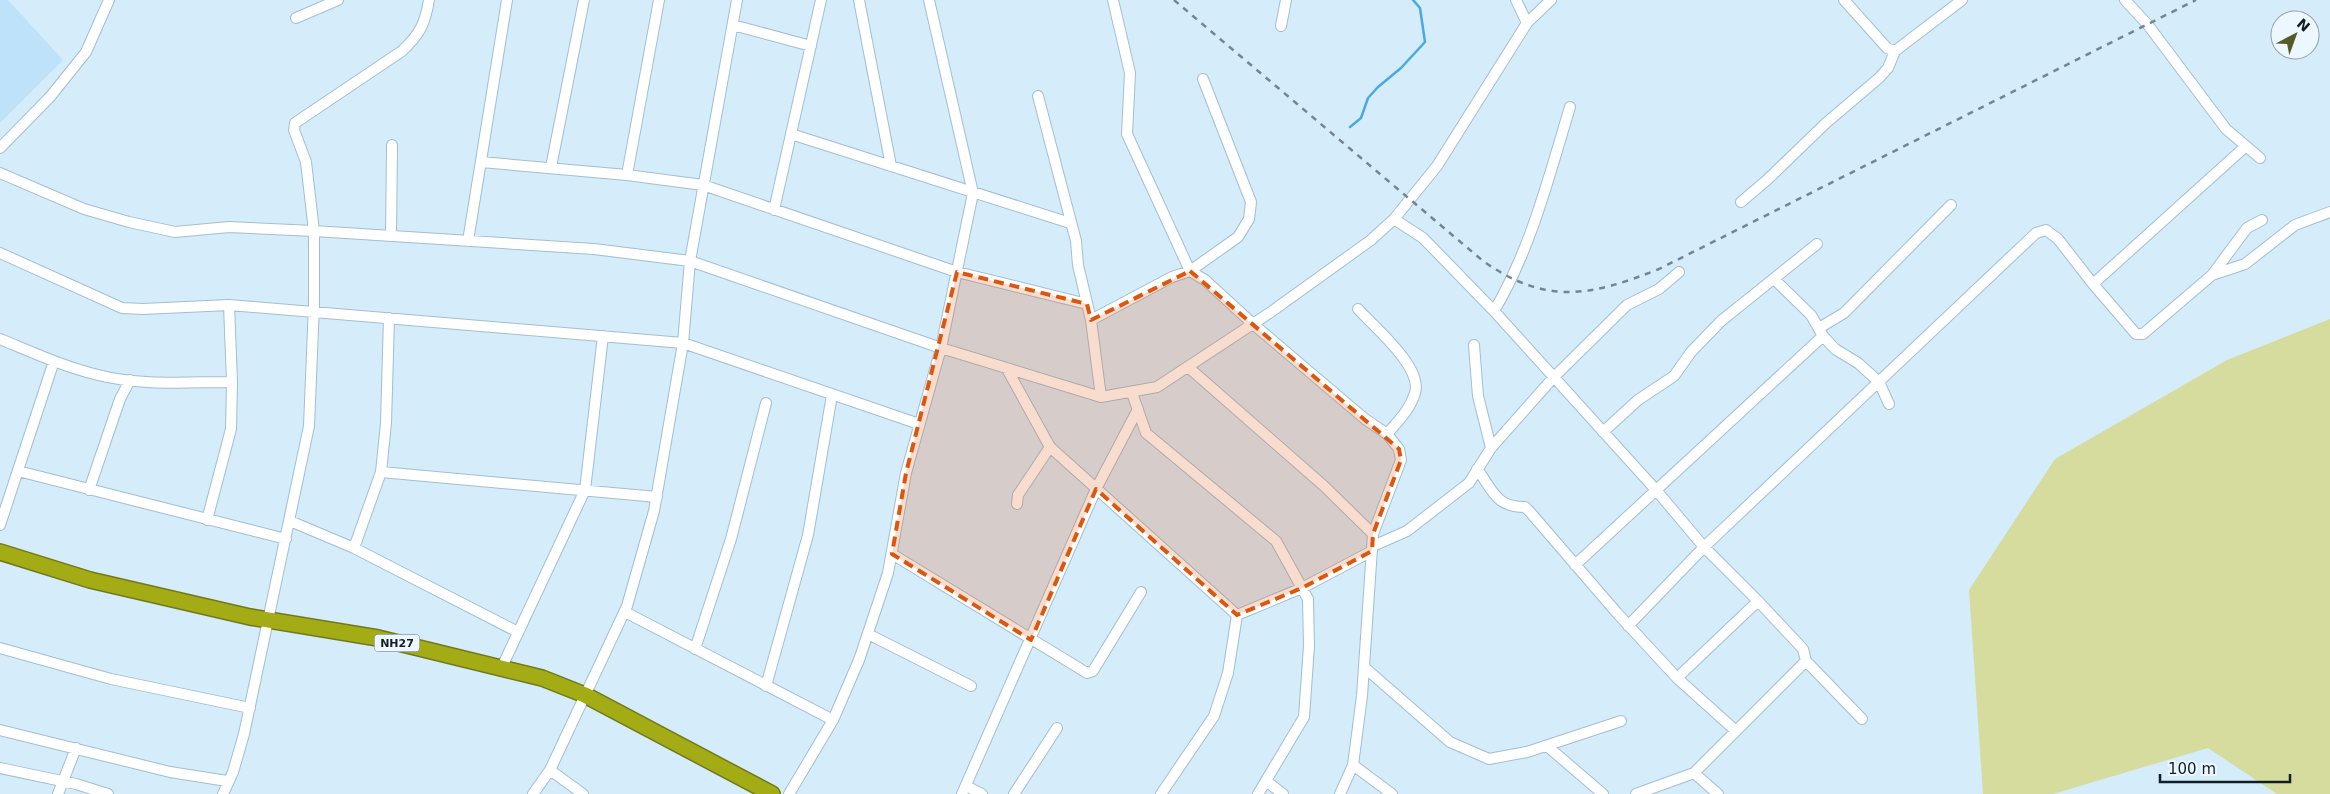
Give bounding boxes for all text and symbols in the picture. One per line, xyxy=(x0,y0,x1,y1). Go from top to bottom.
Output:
north arrow xyxy=(2270,10,2320,60)
text: N xyxy=(2294,15,2313,35)
road number: NH27 xyxy=(374,634,420,651)
scale bar xyxy=(2160,752,2290,784)
text: 100 m xyxy=(2168,760,2216,778)

